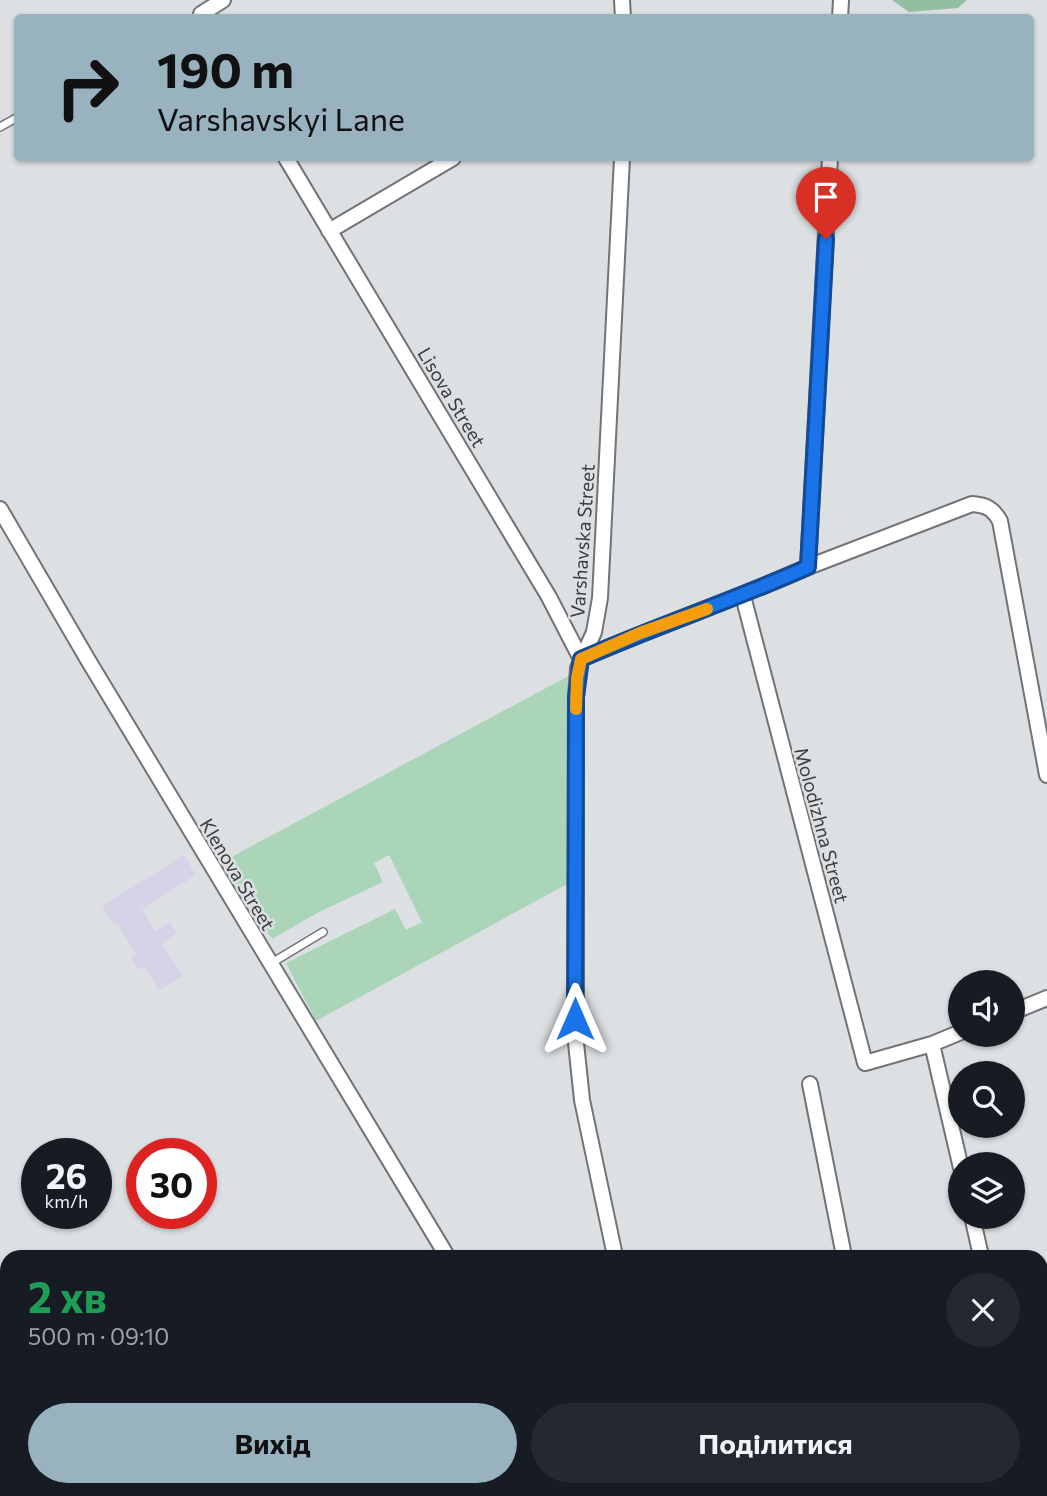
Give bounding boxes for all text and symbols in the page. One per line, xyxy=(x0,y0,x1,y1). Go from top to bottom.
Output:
text: 190 m xyxy=(157,38,294,98)
icon: right xyxy=(42,42,133,133)
text: Varshavskyi Lane xyxy=(157,98,405,138)
pin xyxy=(796,167,856,239)
icon: arrive xyxy=(807,178,845,216)
street label: Lisova Street xyxy=(413,343,491,451)
street label: Varshavska Street xyxy=(565,463,599,619)
street label: Molodizhna Street xyxy=(790,745,854,905)
street label: Klenova Street xyxy=(196,814,280,934)
map controls xyxy=(948,970,1025,1229)
button: sound xyxy=(948,970,1025,1047)
position arrow xyxy=(538,982,612,1056)
button: search xyxy=(948,1061,1025,1138)
speed limit sign: 30 xyxy=(126,1138,217,1229)
button: layers xyxy=(948,1152,1025,1229)
text: 26 xyxy=(46,1153,87,1196)
text: km/h xyxy=(45,1190,88,1212)
text: 2 хв xyxy=(28,1270,107,1322)
button: close xyxy=(946,1273,1020,1347)
text: 500 m · 09:10 xyxy=(28,1322,169,1350)
button: Вихід xyxy=(28,1403,517,1483)
button: Поділитися xyxy=(531,1403,1020,1483)

